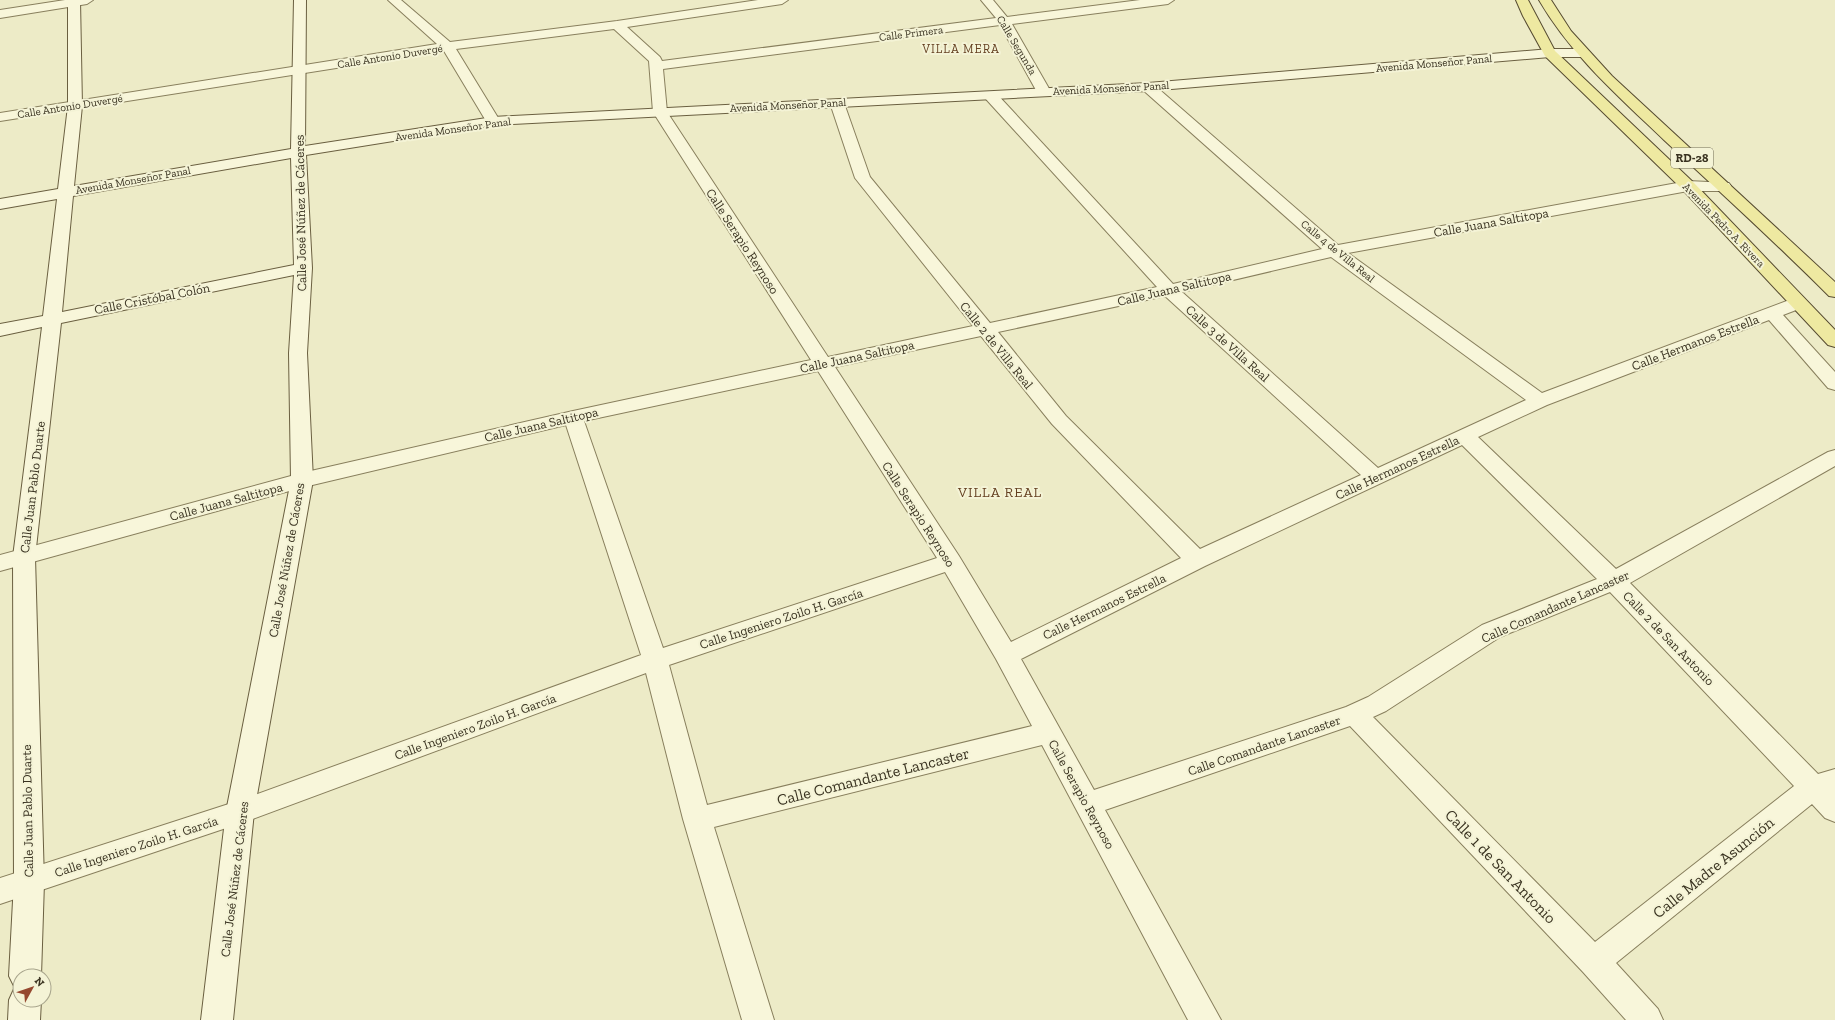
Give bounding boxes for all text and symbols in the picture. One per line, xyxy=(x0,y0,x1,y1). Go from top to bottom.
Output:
street label: Calle Segunda xyxy=(994,13,1040,78)
street label: Calle Primera xyxy=(878,23,945,44)
street label: Calle Antonio Duvergé xyxy=(336,42,444,71)
district label: VILLA MERA xyxy=(921,42,1000,56)
street label: Avenida Monseñor Panal xyxy=(1375,52,1493,75)
street label: Avenida Monseñor Panal xyxy=(1052,79,1170,98)
street label: Calle Antonio Duvergé xyxy=(16,92,124,121)
street label: Avenida Monseñor Panal xyxy=(729,96,847,115)
street label: Avenida Monseñor Panal xyxy=(394,115,512,144)
street label: Calle José Núñez de Cáceres xyxy=(292,134,309,292)
road number: RD-28 xyxy=(1671,148,1713,168)
street label: Avenida Monseñor Panal xyxy=(74,164,192,197)
street label: Avenida Pedro A. Rivera xyxy=(1680,180,1768,271)
street label: Calle Serapio Reynoso xyxy=(703,186,782,297)
street label: Calle Juana Saltitopa xyxy=(1432,205,1550,240)
street label: Calle 4 de Villa Real xyxy=(1298,218,1377,285)
street label: Calle Juana Saltitopa xyxy=(1116,268,1233,309)
street label: Calle Cristóbal Colón xyxy=(93,280,212,317)
street label: Calle 2 de Villa Real xyxy=(957,299,1037,392)
street label: Calle 3 de Villa Real xyxy=(1183,302,1273,385)
street label: Calle Hermanos Estrella xyxy=(1630,311,1762,374)
street label: Calle Juana Saltitopa xyxy=(799,337,916,376)
street label: Calle Juana Saltitopa xyxy=(483,404,600,445)
street label: Calle Juan Pablo Duarte xyxy=(17,420,48,554)
street label: Calle Hermanos Estrella xyxy=(1333,432,1462,503)
street label: Calle Serapio Reynoso xyxy=(879,459,958,570)
street label: Calle Juana Saltitopa xyxy=(168,479,285,524)
street label: Calle José Núñez de Cáceres xyxy=(265,481,308,639)
district label: VILLA REAL xyxy=(957,484,1042,501)
street label: Calle Comandante Lancaster xyxy=(1479,567,1632,646)
street label: Calle Hermanos Estrella xyxy=(1040,570,1169,643)
street label: Calle Ingeniero Zoilo H. García xyxy=(698,585,865,652)
street label: Calle 2 de San Antonio xyxy=(1620,588,1718,689)
street label: Calle Ingeniero Zoilo H. García xyxy=(392,690,559,763)
street label: Calle Comandante Lancaster xyxy=(1186,712,1343,779)
street label: Calle Serapio Reynoso xyxy=(1045,737,1118,852)
street label: Calle Comandante Lancaster xyxy=(775,743,972,810)
street label: Calle Juan Pablo Duarte xyxy=(19,744,36,878)
street label: Calle José Núñez de Cáceres xyxy=(217,800,252,958)
street label: Calle 1 de San Antonio xyxy=(1441,805,1560,927)
street label: Calle Madre Asunción xyxy=(1649,812,1778,922)
street label: Calle Ingeniero Zoilo H. García xyxy=(53,813,220,880)
north arrow xyxy=(12,968,52,1008)
text: N xyxy=(32,975,47,990)

